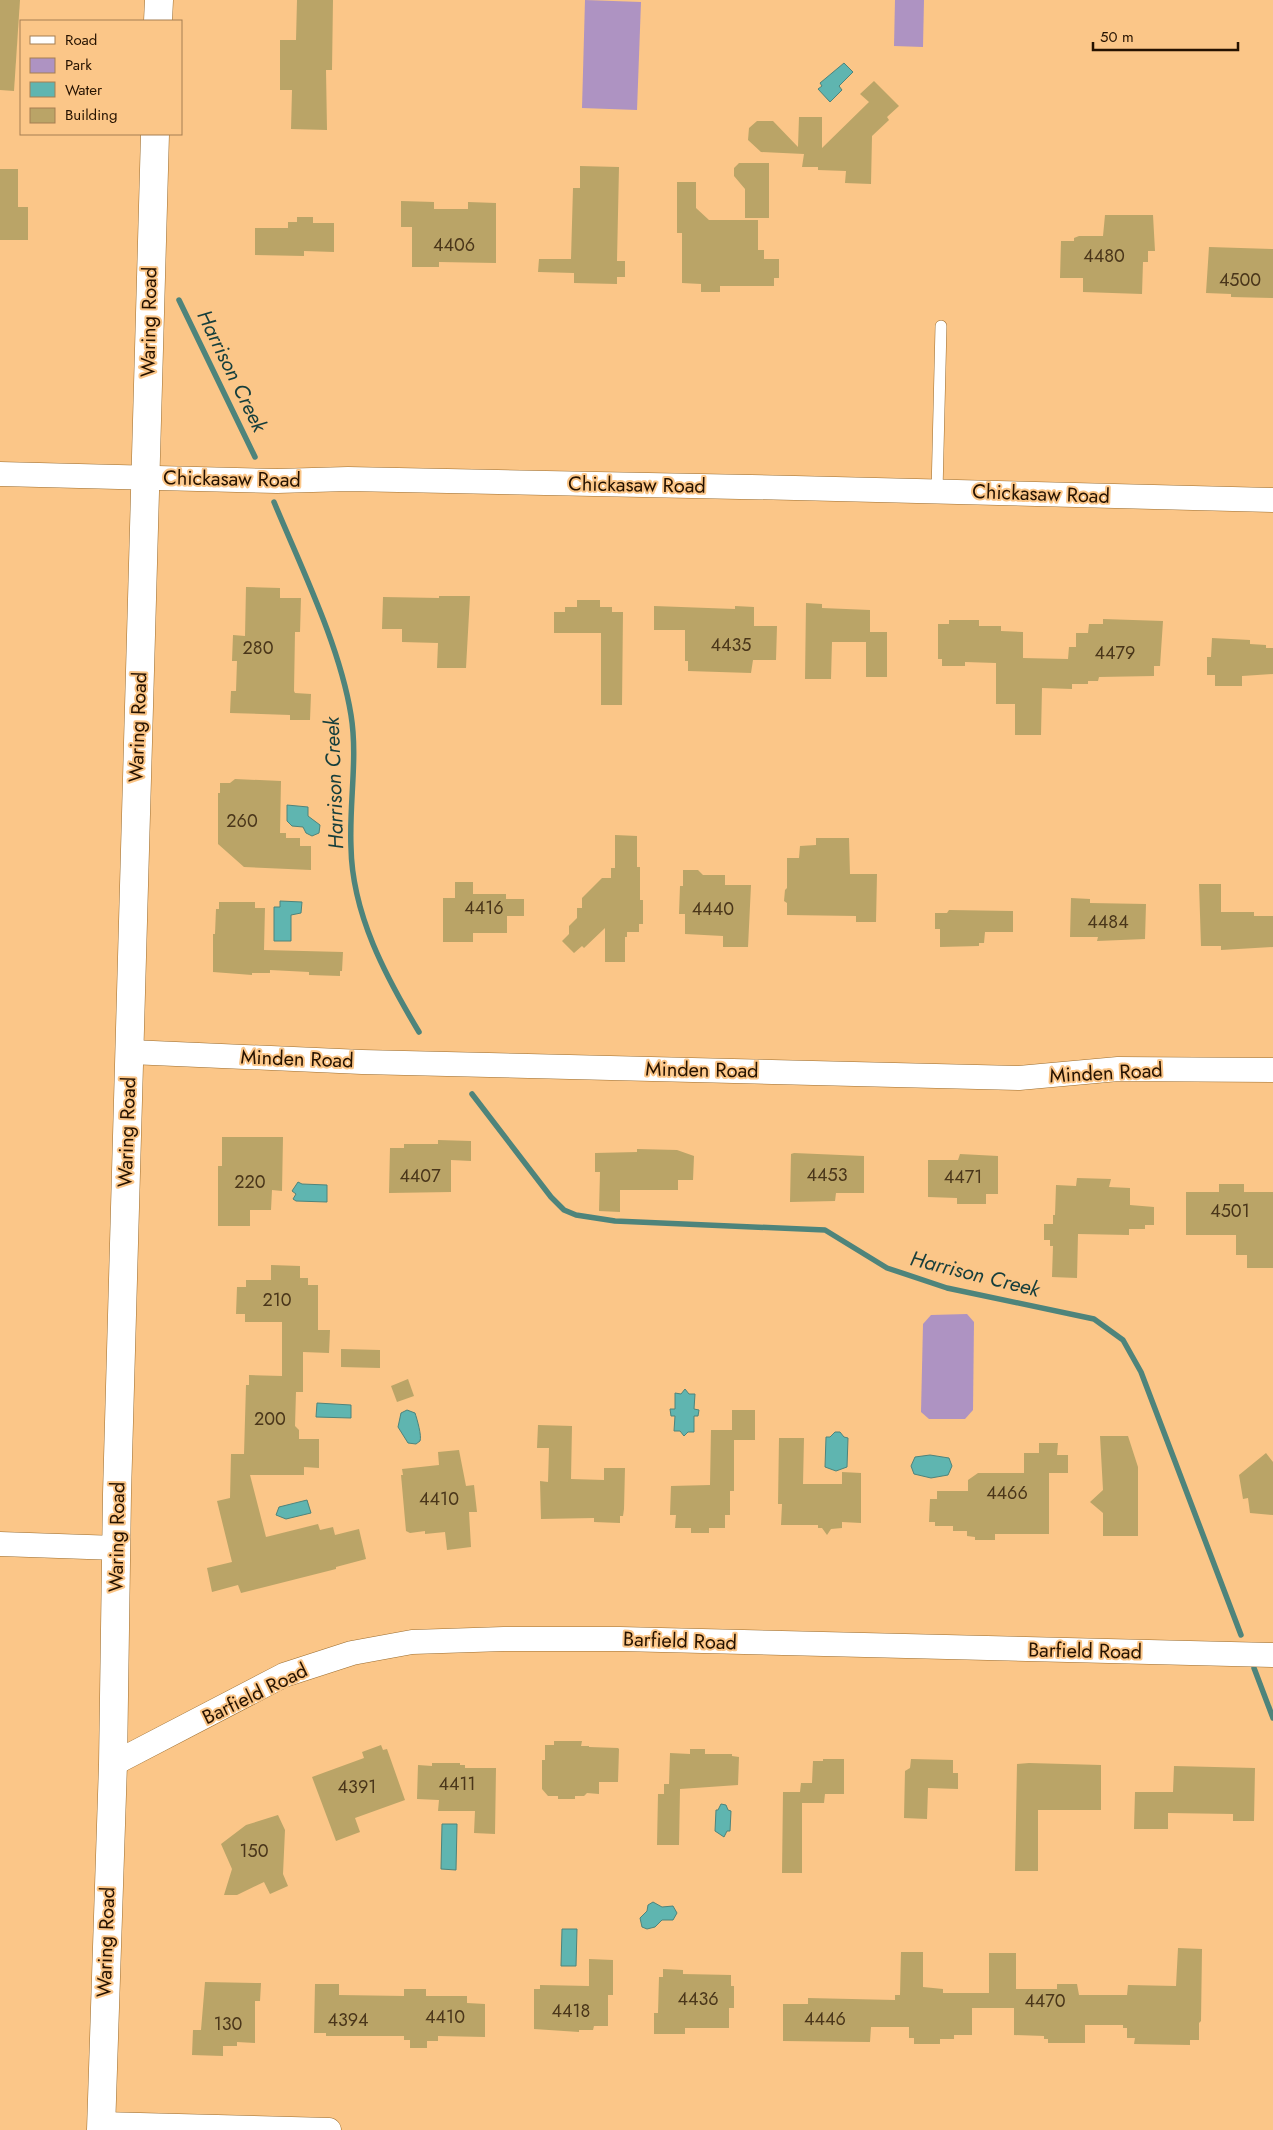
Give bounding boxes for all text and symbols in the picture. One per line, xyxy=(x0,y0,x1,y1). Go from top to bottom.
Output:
legend xyxy=(20,20,182,135)
scale bar xyxy=(1093,20,1238,52)
text: 50 m xyxy=(1100,26,1134,48)
text: Road xyxy=(65,29,97,51)
text: Park xyxy=(65,54,92,76)
text: Water xyxy=(65,79,103,101)
text: Building xyxy=(65,104,117,126)
house number: 4406 xyxy=(433,232,475,258)
house number: 4480 xyxy=(1083,243,1125,269)
street label: Waring Road xyxy=(134,266,164,378)
house number: 4500 xyxy=(1219,267,1261,293)
water label: Harrison Creek xyxy=(189,305,275,438)
street label: Chickasaw Road xyxy=(163,463,301,495)
street label: Chickasaw Road xyxy=(568,469,706,501)
street label: Chickasaw Road xyxy=(972,477,1110,511)
house number: 4435 xyxy=(711,632,751,658)
house number: 280 xyxy=(243,635,274,661)
house number: 4479 xyxy=(1095,640,1135,666)
street label: Waring Road xyxy=(122,671,154,783)
water label: Harrison Creek xyxy=(317,715,351,850)
house number: 260 xyxy=(226,808,258,834)
house number: 4416 xyxy=(464,895,504,921)
house number: 4440 xyxy=(692,896,734,922)
house number: 4484 xyxy=(1087,909,1129,935)
street label: Minden Road xyxy=(240,1043,354,1075)
street label: Minden Road xyxy=(645,1055,759,1085)
street label: Minden Road xyxy=(1049,1056,1163,1090)
street label: Waring Road xyxy=(111,1076,143,1188)
house number: 4453 xyxy=(807,1162,848,1188)
house number: 4407 xyxy=(399,1163,441,1189)
house number: 4471 xyxy=(944,1164,982,1190)
house number: 220 xyxy=(234,1169,266,1195)
house number: 4501 xyxy=(1210,1198,1250,1224)
water label: Harrison Creek xyxy=(907,1243,1044,1305)
house number: 210 xyxy=(262,1287,292,1313)
house number: 200 xyxy=(254,1406,286,1432)
house number: 4466 xyxy=(986,1480,1028,1506)
street label: Waring Road xyxy=(102,1481,132,1593)
house number: 4410 xyxy=(419,1486,459,1512)
street label: Barfield Road xyxy=(623,1625,737,1657)
street label: Barfield Road xyxy=(1028,1636,1142,1666)
street label: Barfield Road xyxy=(197,1656,313,1732)
house number: 4411 xyxy=(438,1771,476,1797)
house number: 4391 xyxy=(338,1774,376,1800)
house number: 150 xyxy=(239,1838,269,1864)
street label: Waring Road xyxy=(90,1886,122,1998)
house number: 4436 xyxy=(677,1986,719,2012)
house number: 4470 xyxy=(1024,1988,1066,2014)
house number: 4418 xyxy=(552,1998,590,2024)
house number: 4410 xyxy=(425,2004,465,2030)
house number: 4446 xyxy=(804,2006,846,2032)
house number: 4394 xyxy=(327,2007,369,2033)
house number: 130 xyxy=(214,2011,243,2037)

